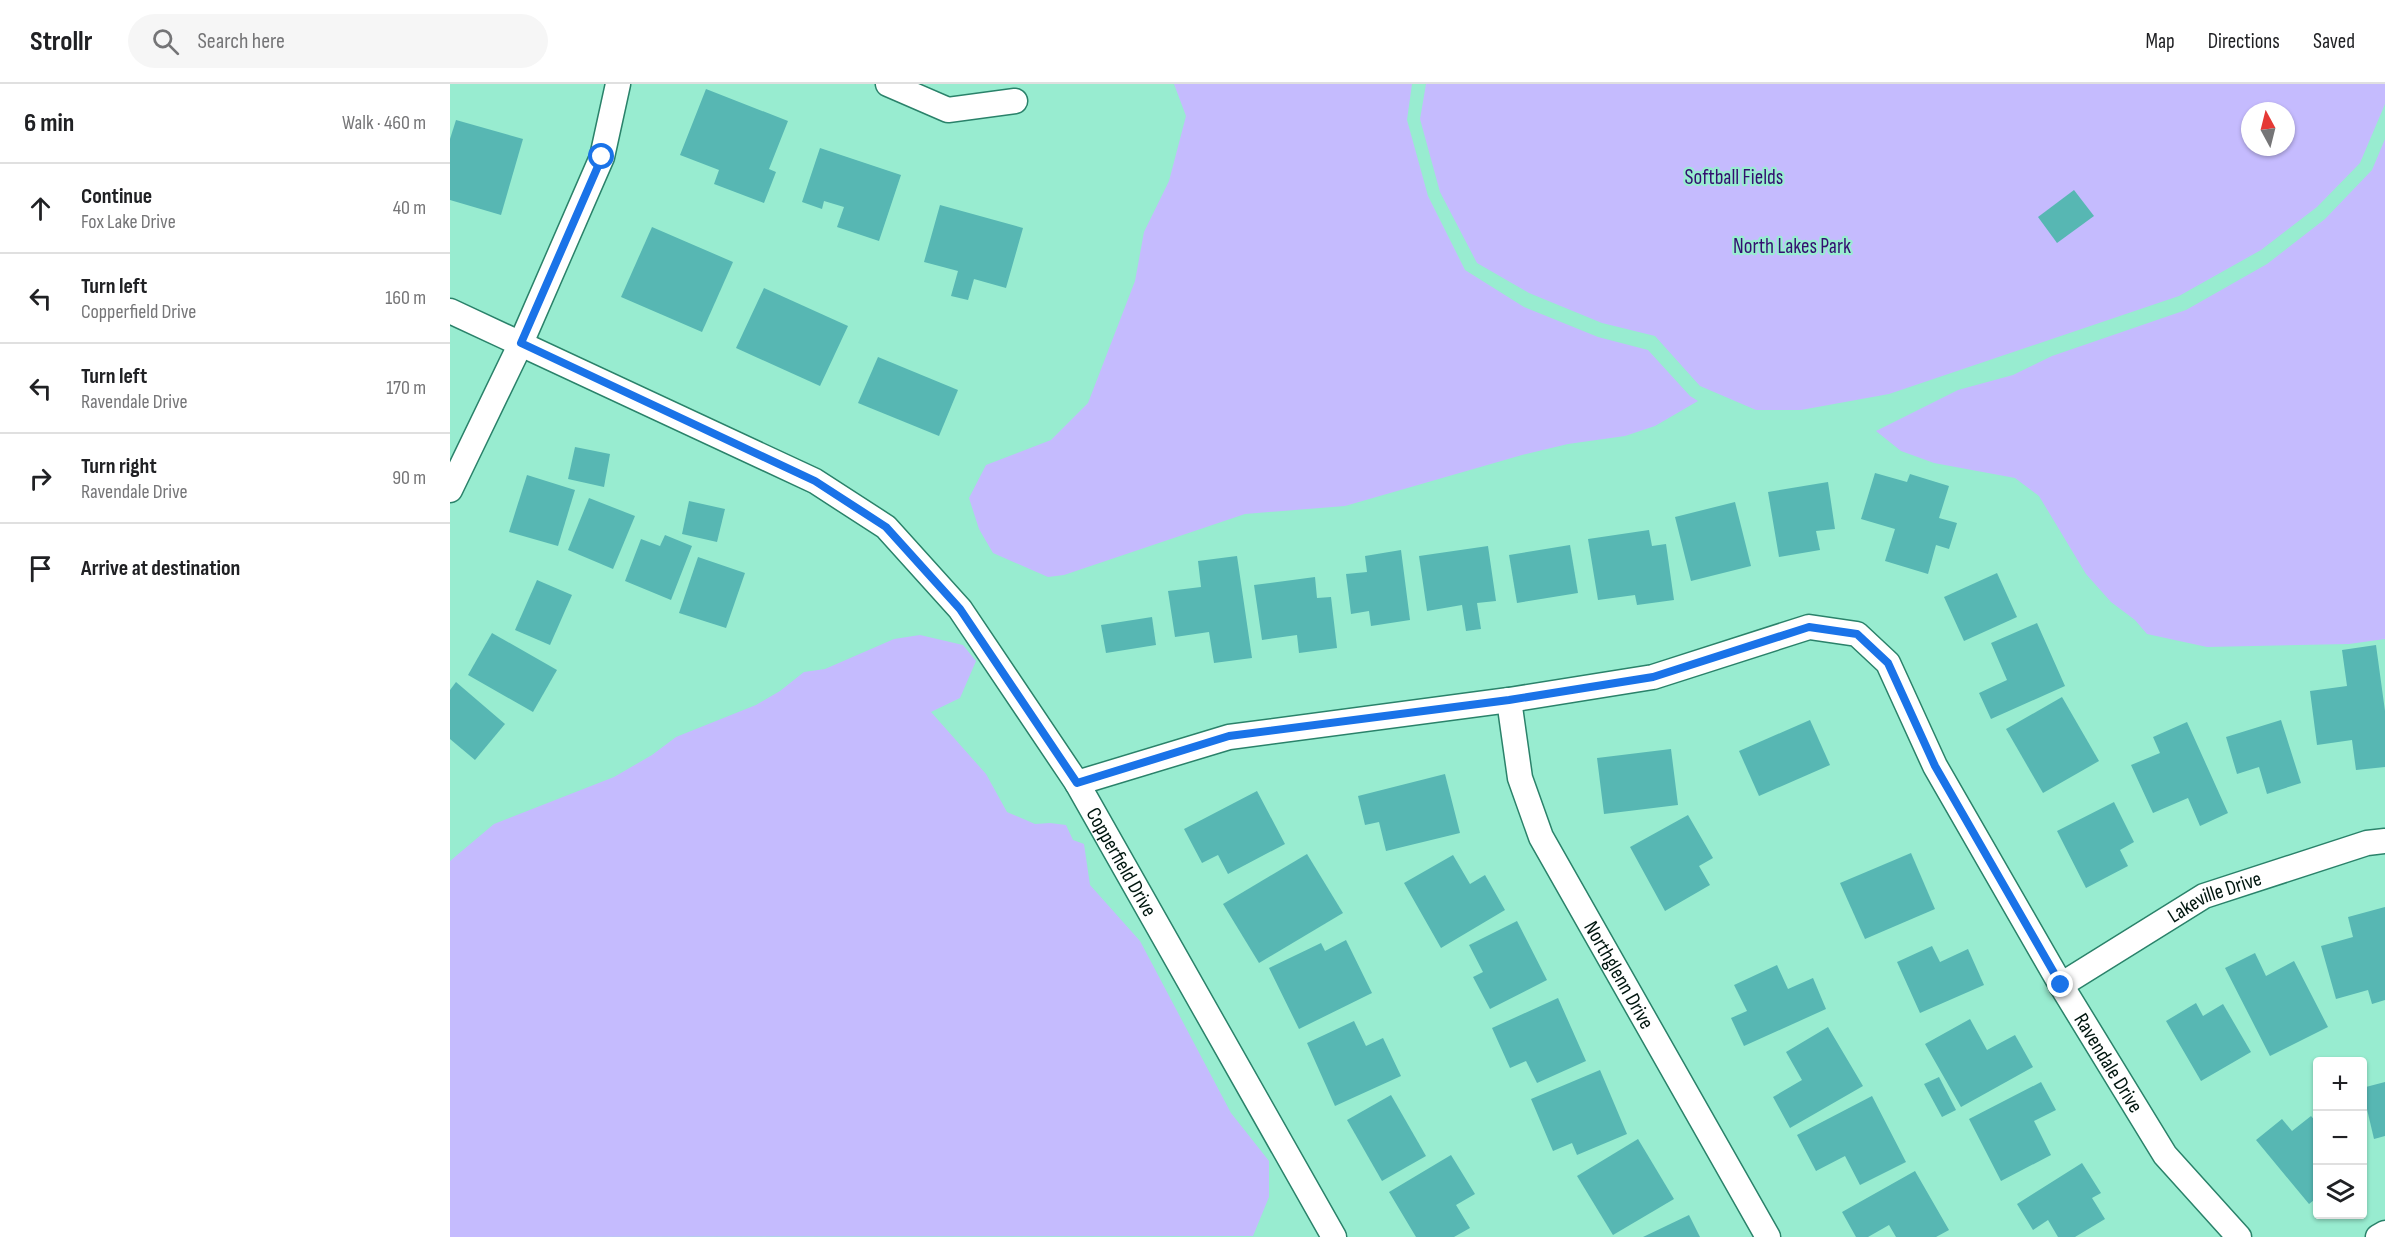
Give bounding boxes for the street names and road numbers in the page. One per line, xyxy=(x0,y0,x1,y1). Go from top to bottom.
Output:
street label: Copperfield Drive xyxy=(1081,803,1162,921)
street label: Lakeville Drive xyxy=(2163,866,2265,928)
street label: Northglenn Drive xyxy=(1579,917,1660,1033)
street label: Ravendale Drive xyxy=(2069,1009,2149,1117)

